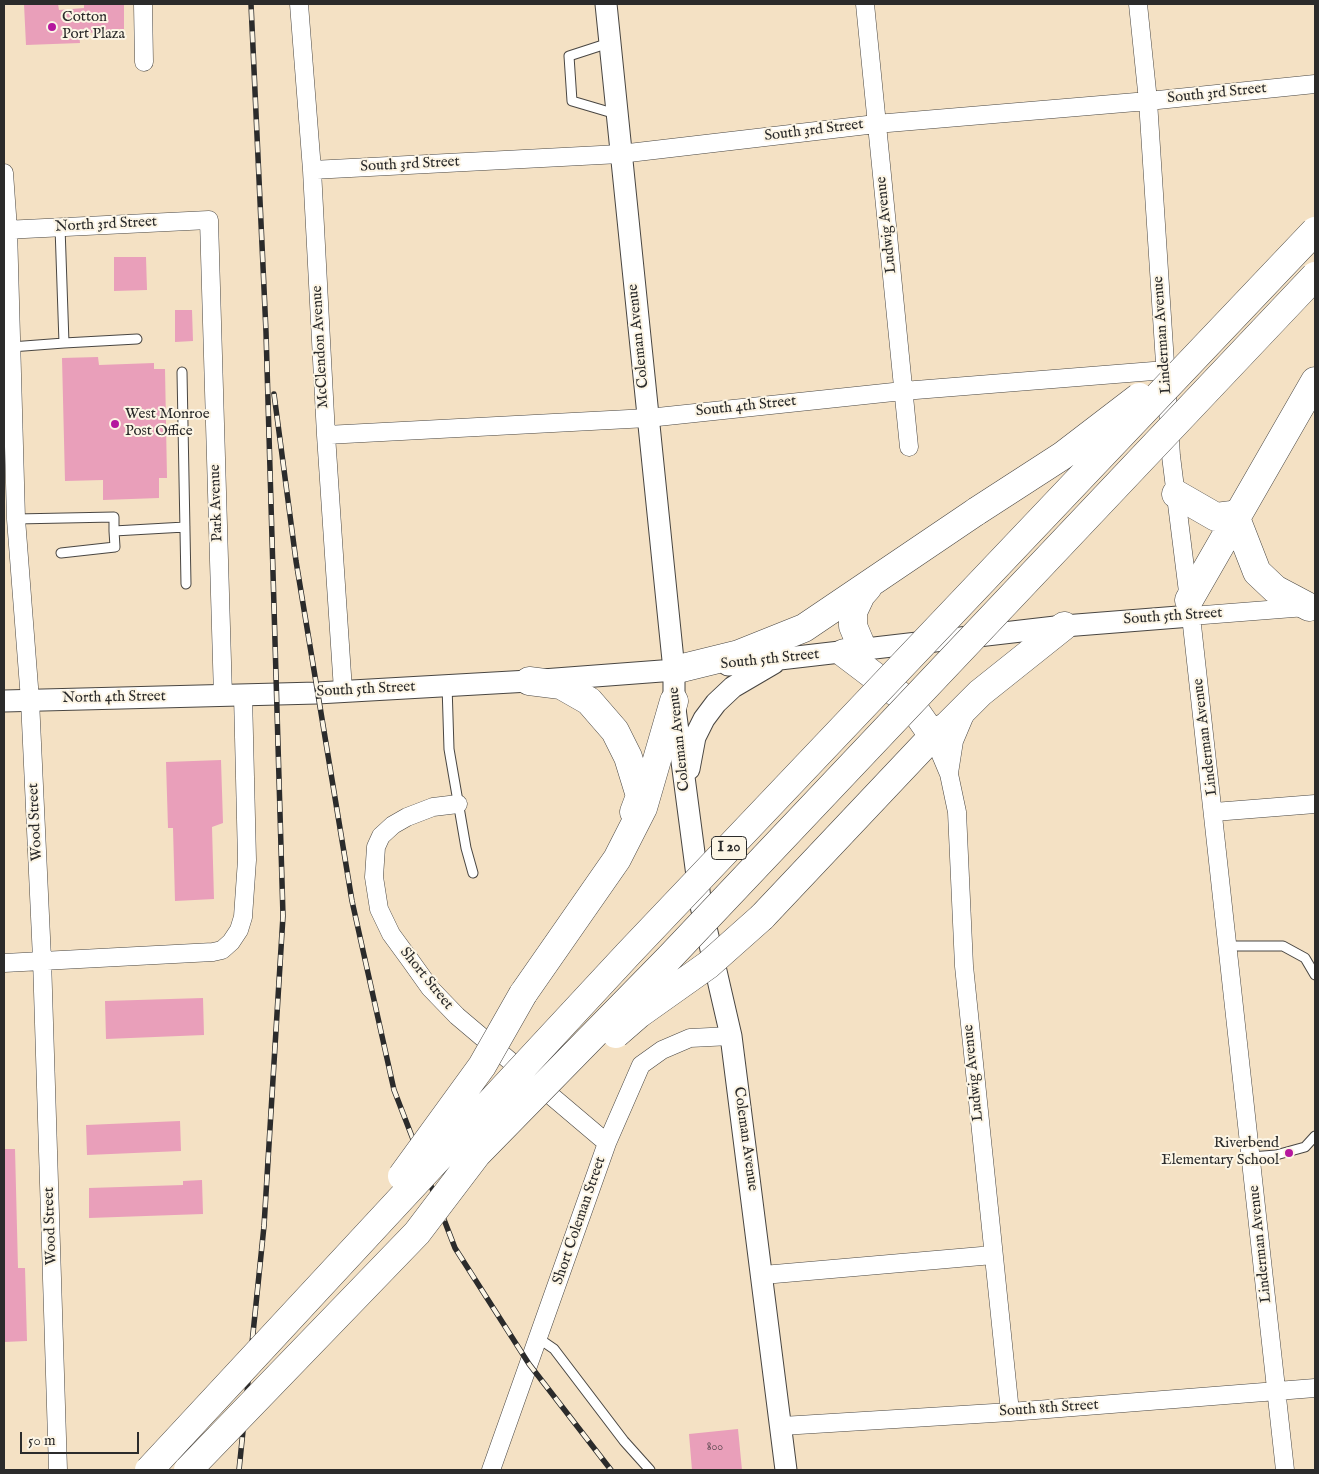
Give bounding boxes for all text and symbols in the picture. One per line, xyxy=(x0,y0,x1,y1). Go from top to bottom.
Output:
place label: Cotton Port Plaza xyxy=(62,9,125,44)
marker: Cotton Port Plaza xyxy=(46,21,58,33)
street label: South 3rd Street xyxy=(1167,80,1267,108)
street label: South 3rd Street xyxy=(763,116,865,146)
street label: South 3rd Street xyxy=(360,153,460,177)
street label: Ludwig Avenue xyxy=(873,176,901,274)
street label: North 3rd Street xyxy=(55,213,157,237)
street label: Linderman Avenue xyxy=(1150,275,1176,395)
street label: Coleman Avenue xyxy=(625,283,653,389)
street label: McClendon Avenue xyxy=(309,285,333,409)
street label: South 4th Street xyxy=(695,393,797,421)
place label: West Monroe Post Office xyxy=(125,406,210,441)
marker: West Monroe Post Office xyxy=(109,418,121,430)
street label: Park Avenue xyxy=(207,464,227,542)
street label: South 5th Street xyxy=(1123,605,1223,629)
street label: South 5th Street xyxy=(720,646,820,674)
street label: Linderman Avenue xyxy=(1190,677,1222,797)
street label: South 5th Street xyxy=(316,678,416,702)
street label: Coleman Avenue xyxy=(666,686,694,792)
street label: North 4th Street xyxy=(62,688,166,708)
street label: Wood Street xyxy=(25,782,47,862)
road number: I 20 xyxy=(712,836,746,860)
street label: Short Street xyxy=(395,944,457,1014)
street label: Ludwig Avenue xyxy=(960,1024,988,1122)
street label: Coleman Avenue xyxy=(729,1086,761,1192)
place label: Riverbend Elementary School xyxy=(1161,1135,1279,1170)
marker: Riverbend Elementary School xyxy=(1283,1147,1295,1159)
street label: Short Coleman Street xyxy=(550,1155,610,1287)
street label: Linderman Avenue xyxy=(1246,1184,1276,1304)
street label: Wood Street xyxy=(41,1187,61,1265)
street label: South 8th Street xyxy=(999,1397,1099,1421)
scale bar xyxy=(22,1422,141,1454)
text: 50 m xyxy=(28,1431,56,1450)
house number: 800 xyxy=(707,1441,723,1455)

